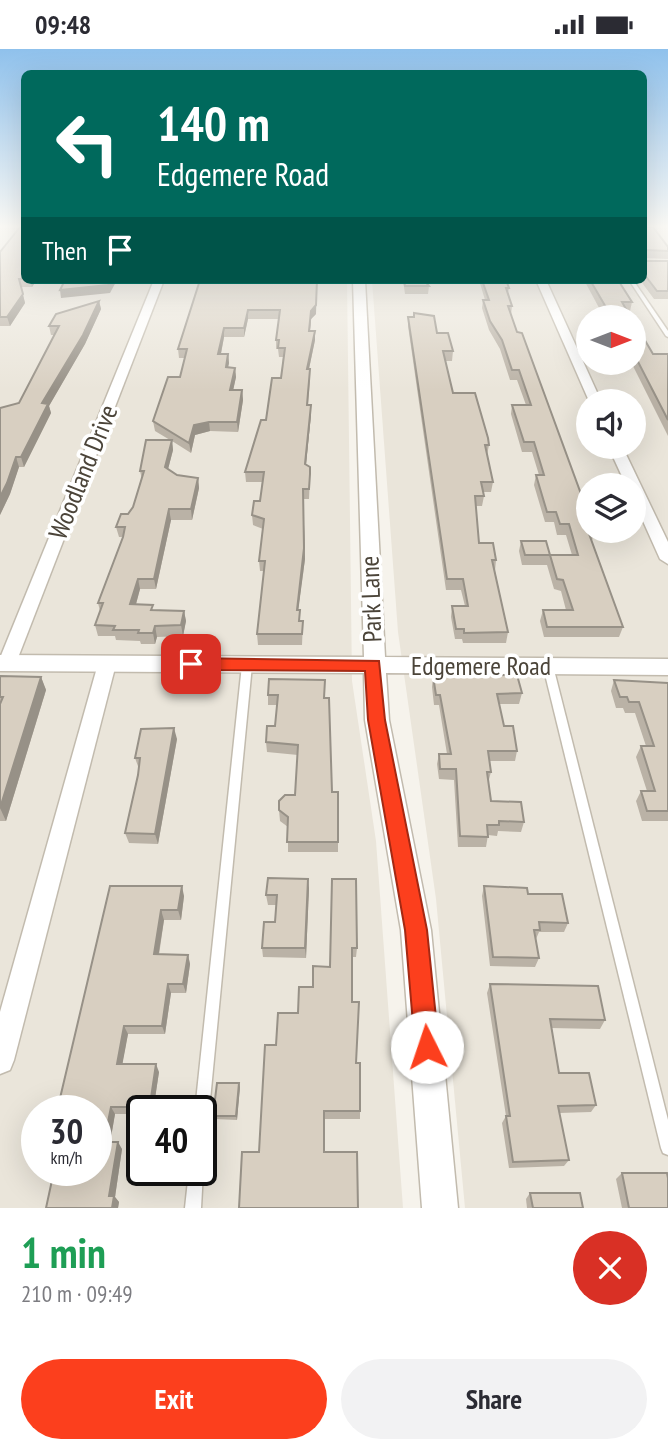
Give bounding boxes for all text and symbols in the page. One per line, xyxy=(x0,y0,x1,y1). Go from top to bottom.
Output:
text: 09:48 xyxy=(35,8,91,41)
text: 140 m xyxy=(157,91,270,155)
icon: left xyxy=(42,98,133,189)
text: Edgemere Road xyxy=(157,153,329,195)
icon: arrive xyxy=(101,231,139,269)
text: Then xyxy=(42,234,87,267)
north arrow xyxy=(576,305,646,375)
map controls xyxy=(576,305,646,543)
button: sound xyxy=(576,389,646,459)
street label: Woodland Drive xyxy=(41,400,124,544)
button: layers xyxy=(576,473,646,543)
street label: Park Lane xyxy=(353,555,388,643)
pin xyxy=(161,634,221,694)
icon: arrive xyxy=(172,645,210,683)
street label: Edgemere Road xyxy=(411,649,551,682)
position arrow xyxy=(390,1010,464,1084)
speed limit sign: 40 xyxy=(126,1095,217,1186)
text: 30 xyxy=(50,1108,83,1154)
text: km/h xyxy=(51,1146,82,1169)
text: 1 min xyxy=(21,1225,106,1280)
button: close xyxy=(573,1231,647,1305)
text: 210 m · 09:49 xyxy=(21,1279,133,1308)
button: Exit xyxy=(21,1359,327,1439)
button: Share xyxy=(341,1359,647,1439)

